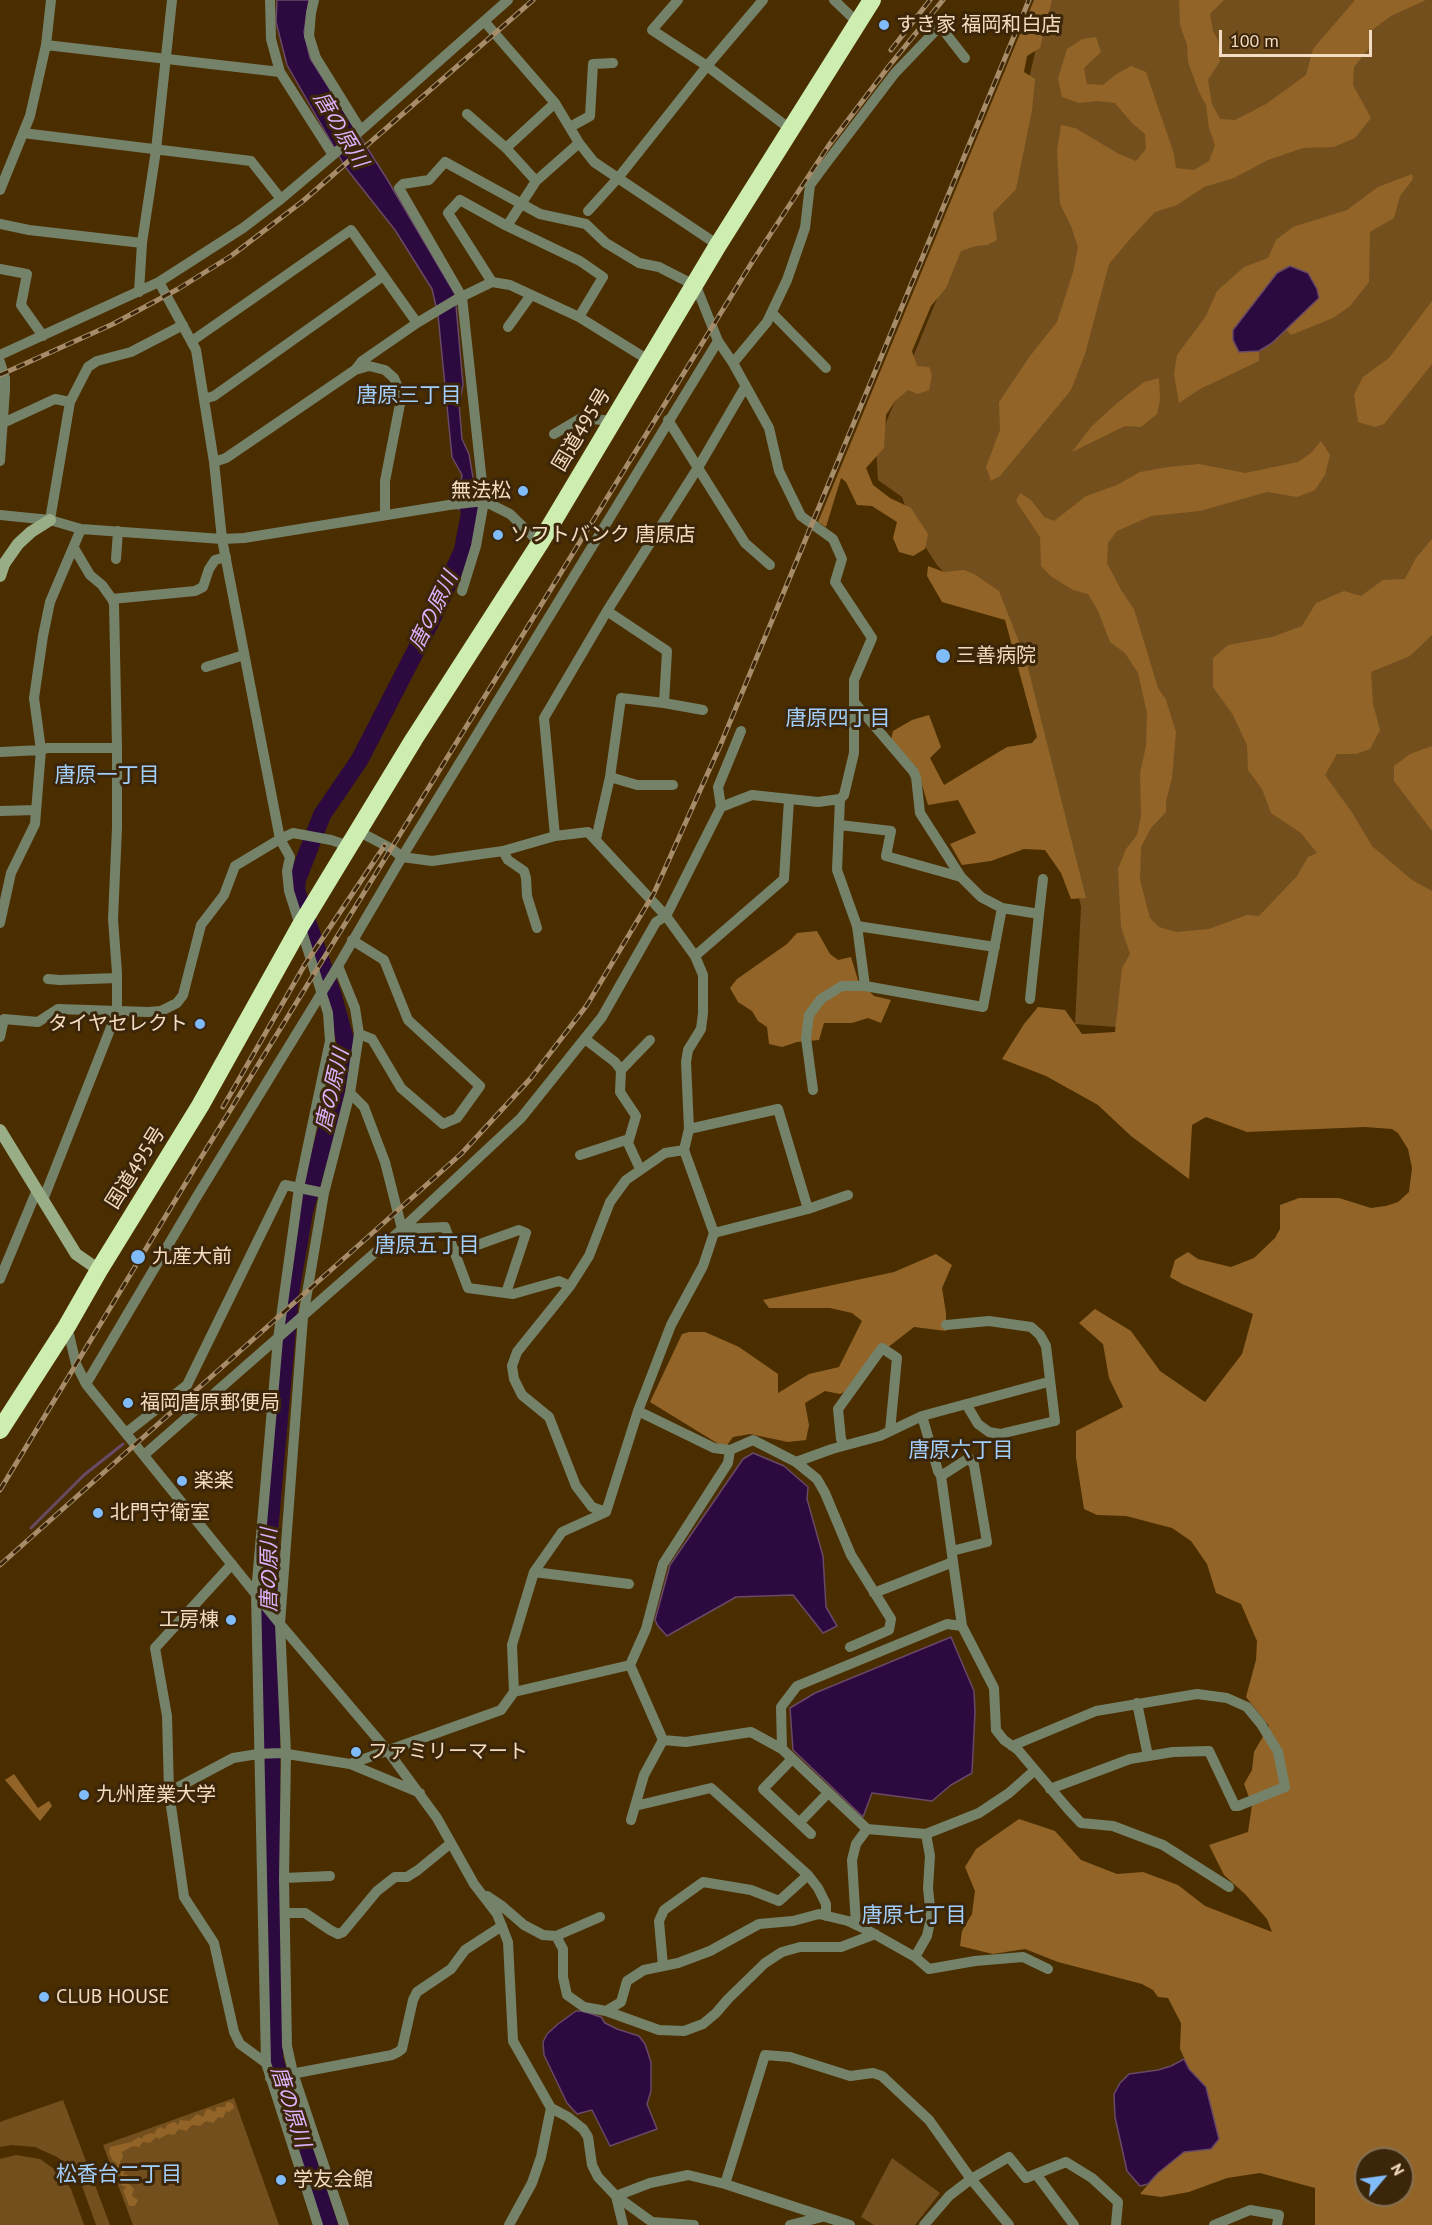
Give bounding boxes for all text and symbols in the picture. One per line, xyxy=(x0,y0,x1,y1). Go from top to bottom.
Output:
place label: すき家 福岡和白店 xyxy=(896,13,1061,37)
marker: すき家 福岡和白店 xyxy=(877,18,891,32)
scale bar xyxy=(1222,18,1375,56)
text: 100 m xyxy=(1230,29,1279,52)
water label: 唐の原川 xyxy=(308,88,372,172)
district label: 唐原三丁目 xyxy=(357,383,461,409)
street label: 国道495号 xyxy=(548,384,616,476)
place label: 無法松 xyxy=(451,479,511,503)
marker: 無法松 xyxy=(516,484,530,498)
place label: ソフトバンク 唐原店 xyxy=(510,523,695,547)
marker: ソフトバンク 唐原店 xyxy=(491,528,505,542)
water label: 唐の原川 xyxy=(404,568,464,654)
place label: 三善病院 xyxy=(956,644,1036,668)
marker: 三善病院 xyxy=(934,647,952,665)
district label: 唐原四丁目 xyxy=(786,706,890,732)
district label: 唐原一丁目 xyxy=(55,763,159,789)
place label: タイヤセレクト xyxy=(48,1012,188,1036)
marker: タイヤセレクト xyxy=(193,1017,207,1031)
water label: 唐の原川 xyxy=(311,1046,355,1134)
street label: 国道495号 xyxy=(101,1122,171,1214)
district label: 唐原五丁目 xyxy=(375,1233,479,1259)
place label: 九産大前 xyxy=(152,1245,232,1269)
marker: 九産大前 xyxy=(129,1248,147,1266)
place label: 福岡唐原郵便局 xyxy=(140,1391,280,1415)
marker: 福岡唐原郵便局 xyxy=(121,1396,135,1410)
district label: 唐原六丁目 xyxy=(909,1438,1013,1464)
place label: 楽楽 xyxy=(194,1469,234,1493)
marker: 楽楽 xyxy=(175,1474,189,1488)
place label: 北門守衛室 xyxy=(110,1501,210,1525)
marker: 北門守衛室 xyxy=(91,1506,105,1520)
water label: 唐の原川 xyxy=(257,1528,283,1612)
place label: 工房棟 xyxy=(159,1608,219,1632)
marker: 工房棟 xyxy=(224,1613,238,1627)
place label: ファミリーマート xyxy=(368,1740,528,1764)
marker: ファミリーマート xyxy=(349,1745,363,1759)
place label: 九州産業大学 xyxy=(96,1783,216,1807)
marker: 九州産業大学 xyxy=(77,1788,91,1802)
district label: 唐原七丁目 xyxy=(862,1903,966,1929)
place label: CLUB HOUSE xyxy=(56,1985,169,2009)
marker: CLUB HOUSE xyxy=(37,1990,51,2004)
water label: 唐の原川 xyxy=(265,2063,315,2151)
north arrow xyxy=(1354,2147,1414,2207)
text: N xyxy=(1387,2160,1409,2179)
district label: 松香台二丁目 xyxy=(56,2162,182,2188)
place label: 学友会館 xyxy=(293,2168,373,2192)
marker: 学友会館 xyxy=(274,2173,288,2187)

